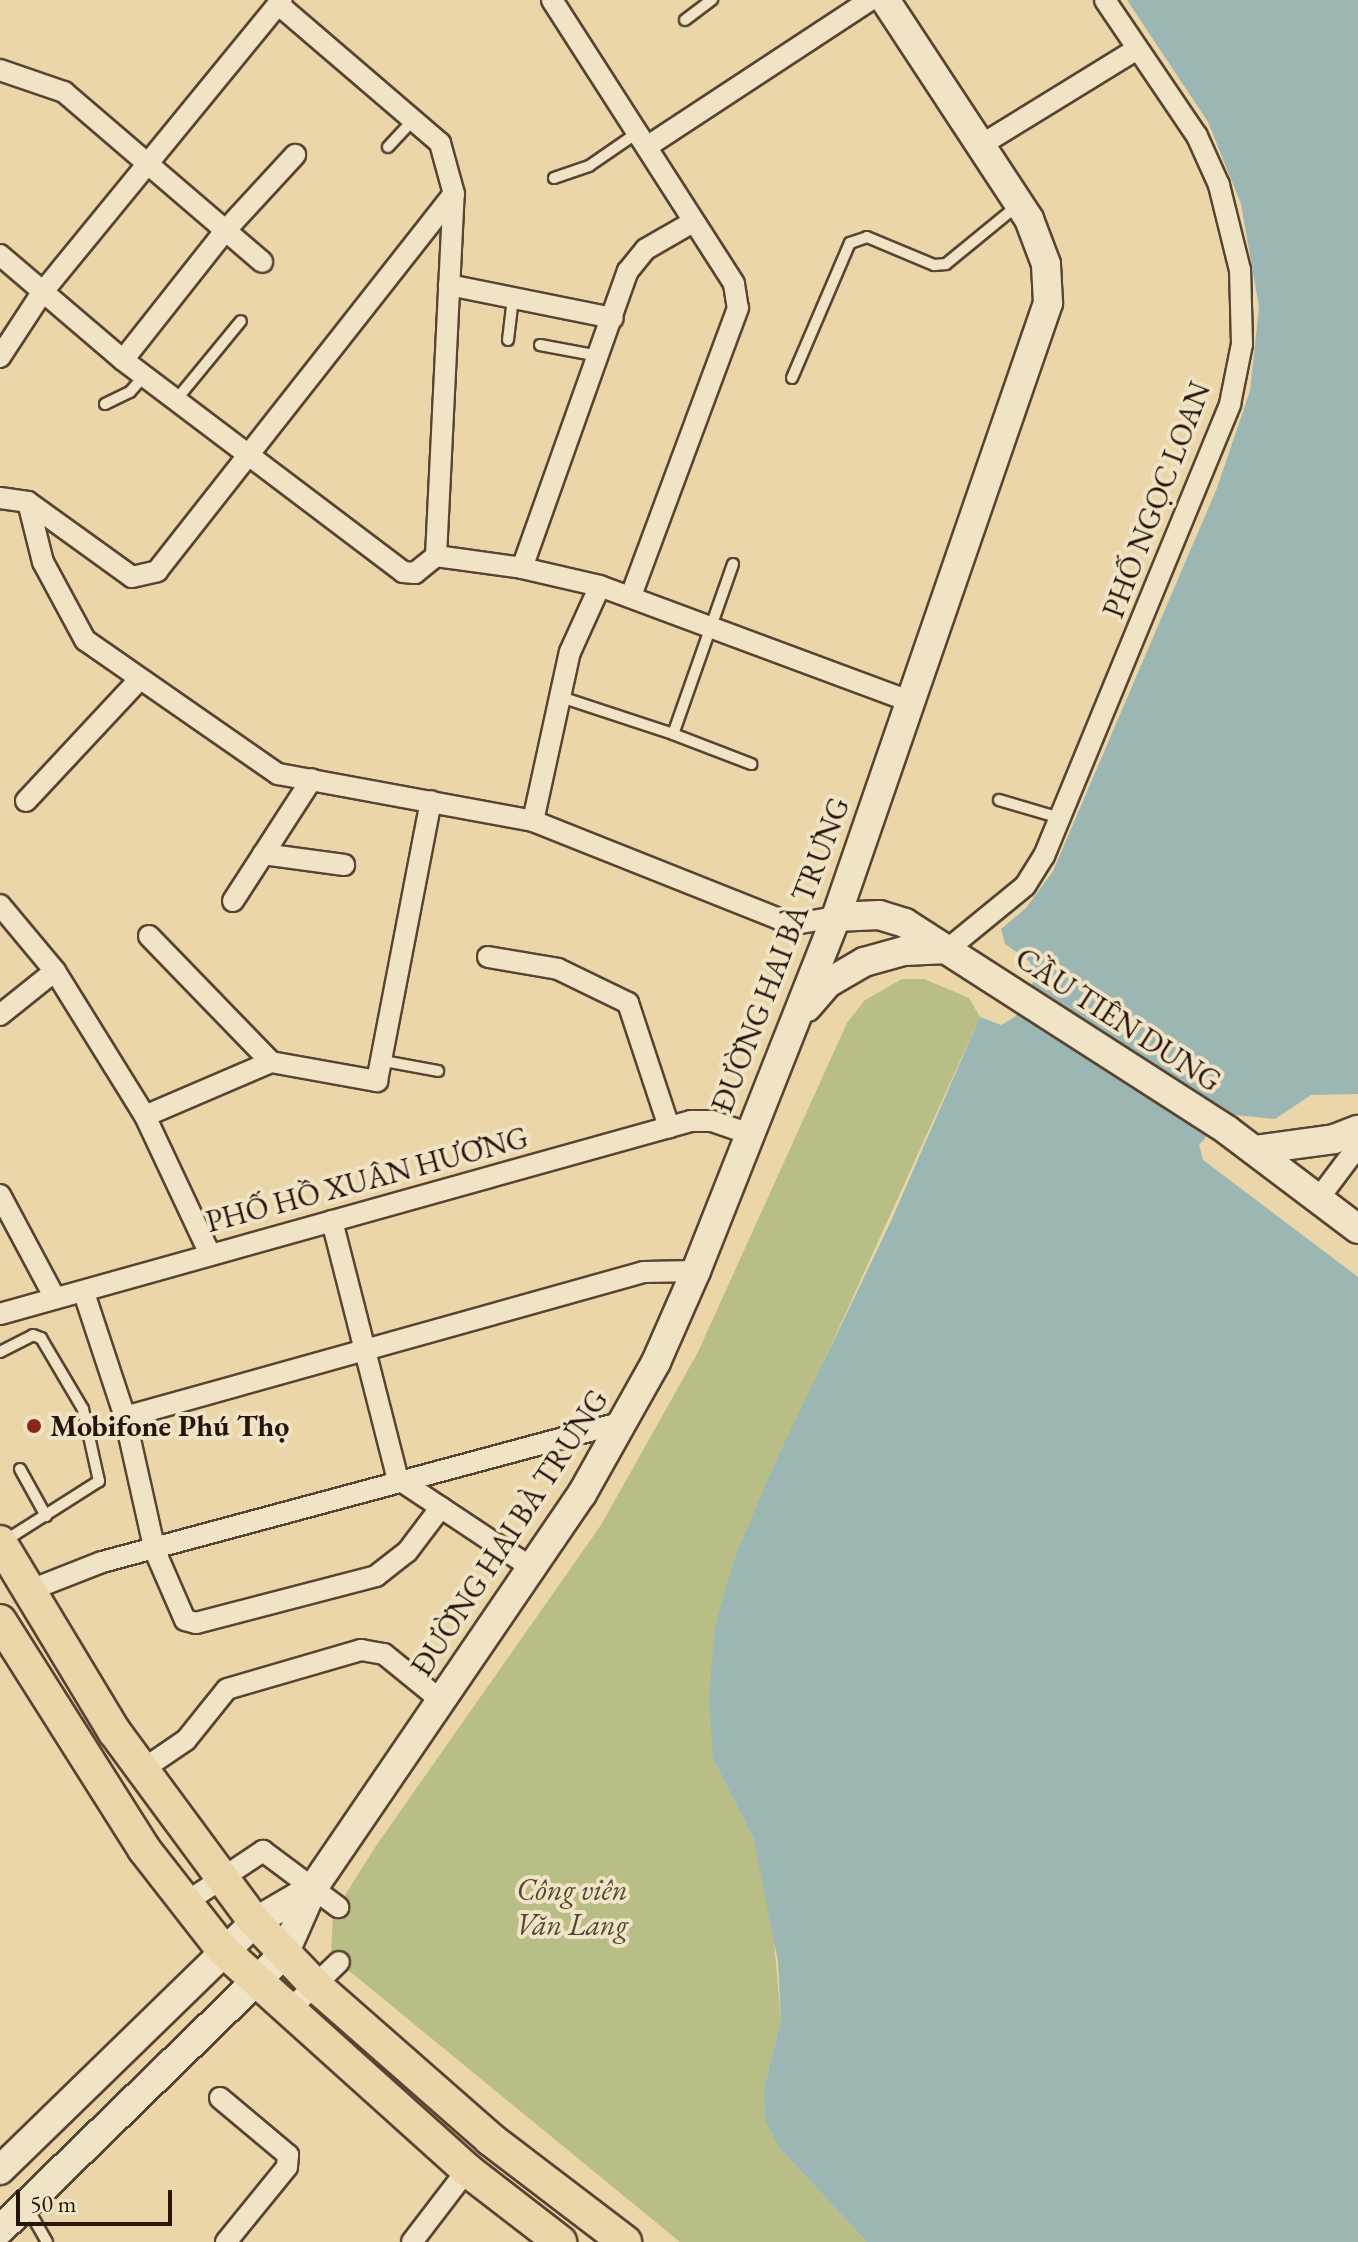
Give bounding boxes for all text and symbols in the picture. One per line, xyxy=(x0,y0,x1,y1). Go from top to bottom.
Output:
street label: PHỐ NGỌC LOAN xyxy=(1095,377,1219,623)
street label: ĐƯỜNG HAI BÀ TRƯNG xyxy=(704,793,858,1117)
street label: CẦU TIÊN DUNG xyxy=(1009,940,1227,1100)
street label: PHỐ HỒ XUÂN HƯƠNG xyxy=(202,1120,532,1240)
street label: ĐƯỜNG HAI BÀ TRƯNG xyxy=(404,1383,616,1683)
place label: Mobifone Phú Thọ xyxy=(50,1408,289,1444)
marker: Mobifone Phú Thọ xyxy=(25,1417,43,1435)
park label: Công viên Văn Lang xyxy=(516,1872,628,1942)
scale bar xyxy=(20,2174,176,2224)
text: 50 m xyxy=(30,2188,77,2219)

